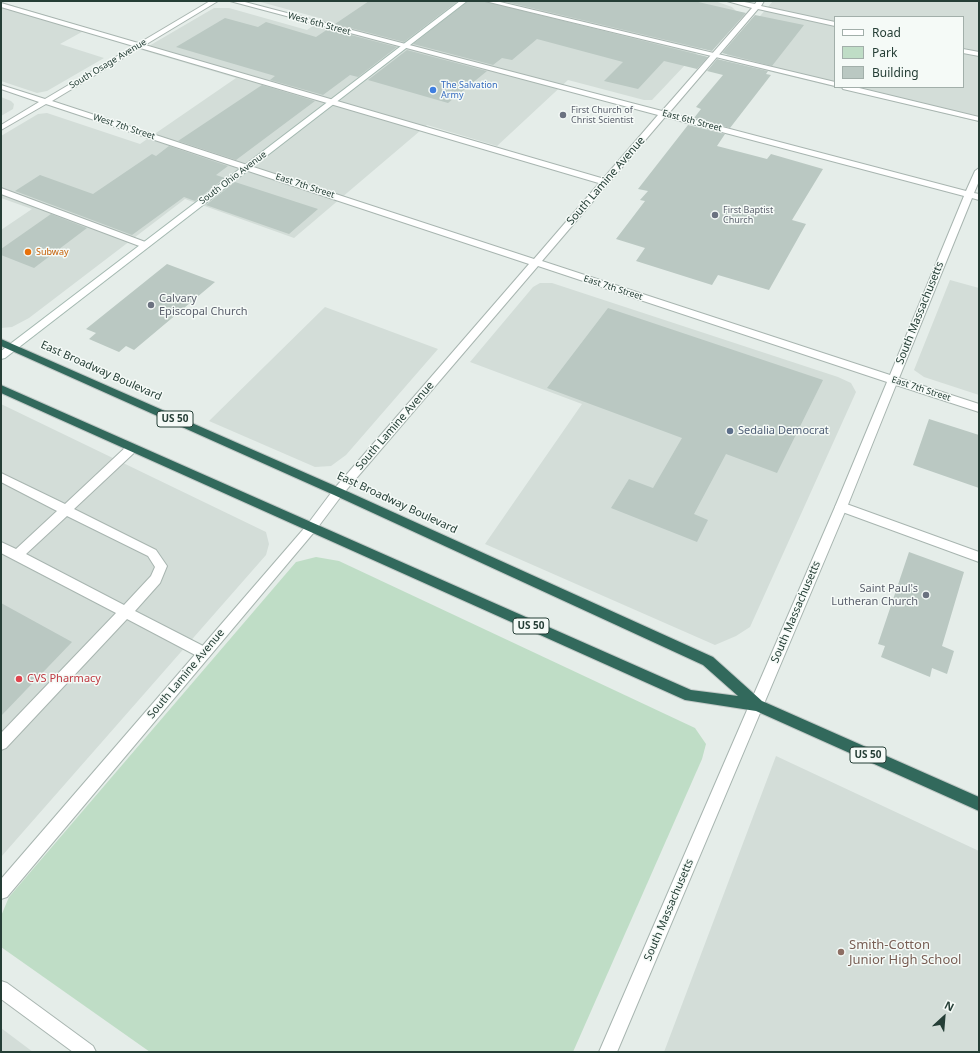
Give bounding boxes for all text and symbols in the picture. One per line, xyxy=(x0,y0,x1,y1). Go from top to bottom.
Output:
street label: West 6th Street xyxy=(286,10,352,38)
legend xyxy=(834,16,964,88)
text: Road xyxy=(872,24,901,41)
street label: South Osage Avenue xyxy=(67,37,149,91)
text: Park xyxy=(872,44,897,61)
text: Building xyxy=(872,64,919,81)
place label: The Salvation Army xyxy=(441,80,497,101)
marker: The Salvation Army xyxy=(428,85,438,95)
place label: First Church of Christ Scientist xyxy=(571,105,634,126)
street label: East 6th Street xyxy=(661,108,723,134)
marker: First Church of Christ Scientist xyxy=(558,110,568,120)
street label: West 7th Street xyxy=(92,112,156,142)
street label: South Lamine Avenue xyxy=(564,134,648,228)
street label: South Ohio Avenue xyxy=(197,149,269,207)
street label: East 7th Street xyxy=(274,171,336,201)
place label: First Baptist Church xyxy=(723,205,773,226)
marker: First Baptist Church xyxy=(710,210,720,220)
marker: Subway xyxy=(23,247,33,257)
place label: Subway xyxy=(36,247,69,257)
street label: South Massachusetts xyxy=(893,260,947,366)
street label: East 7th Street xyxy=(582,273,644,303)
place label: Calvary Episcopal Church xyxy=(159,292,248,318)
marker: Calvary Episcopal Church xyxy=(146,300,156,310)
street label: East Broadway Boulevard xyxy=(38,338,164,404)
street label: East 7th Street xyxy=(890,374,952,404)
street label: South Lamine Avenue xyxy=(353,379,437,473)
road number: US 50 xyxy=(157,411,193,427)
place label: Sedalia Democrat xyxy=(738,424,829,438)
marker: Sedalia Democrat xyxy=(725,426,735,436)
street label: East Broadway Boulevard xyxy=(335,469,459,537)
street label: South Massachusetts xyxy=(769,559,823,665)
place label: Saint Paul's Lutheran Church xyxy=(831,582,918,608)
marker: Saint Paul's Lutheran Church xyxy=(921,590,931,600)
road number: US 50 xyxy=(513,618,549,634)
street label: South Lamine Avenue xyxy=(145,627,227,721)
place label: CVS Pharmacy xyxy=(27,672,101,686)
marker: CVS Pharmacy xyxy=(14,674,24,684)
road number: US 50 xyxy=(850,747,886,763)
street label: South Massachusetts xyxy=(642,857,696,963)
place label: Smith-Cotton Junior High School xyxy=(849,937,961,968)
marker: Smith-Cotton Junior High School xyxy=(836,947,846,957)
north arrow xyxy=(924,997,964,1037)
text: N xyxy=(942,997,957,1014)

